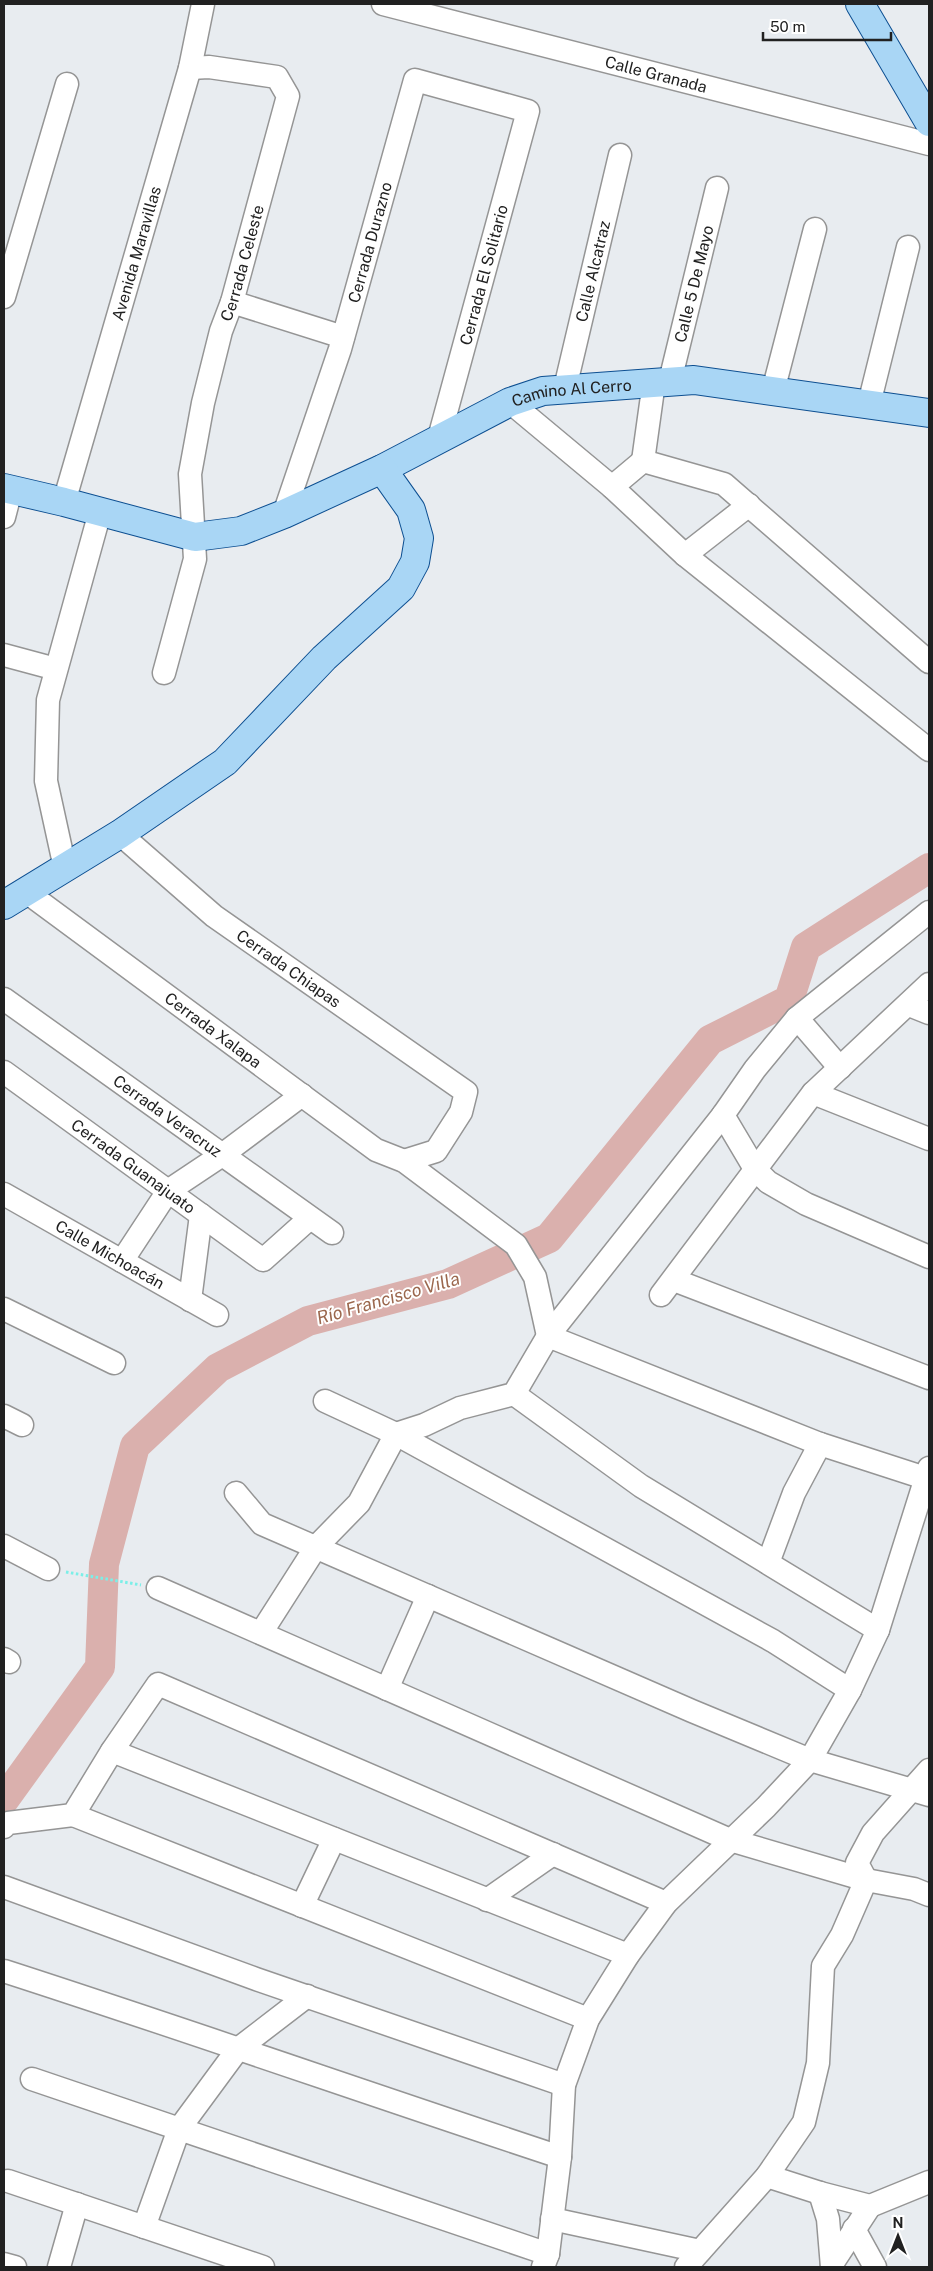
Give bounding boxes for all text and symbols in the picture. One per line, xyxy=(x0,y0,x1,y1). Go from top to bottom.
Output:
scale bar xyxy=(763,10,890,42)
text: 50 m xyxy=(770,18,805,35)
street label: Calle Granada xyxy=(603,52,709,96)
street label: Cerrada Durazno xyxy=(344,180,396,305)
street label: Avenida Maravillas xyxy=(108,184,165,323)
street label: Cerrada Celeste xyxy=(216,203,267,324)
street label: Cerrada El Solitario xyxy=(456,203,512,347)
street label: Calle Alcatraz xyxy=(571,218,614,324)
street label: Calle 5 De Mayo xyxy=(670,223,717,344)
street label: Camino Al Cerro xyxy=(509,375,632,410)
street label: Cerrada Chiapas xyxy=(233,925,345,1011)
street label: Cerrada Xalapa xyxy=(161,988,265,1072)
street label: Cerrada Veracruz xyxy=(110,1071,226,1161)
street label: Cerrada Guanajuato xyxy=(68,1115,199,1217)
street label: Calle Michoacán xyxy=(52,1216,168,1293)
water label: Río Francisco Villa xyxy=(314,1268,462,1328)
north arrow xyxy=(873,2211,923,2261)
text: N xyxy=(893,2215,903,2231)

